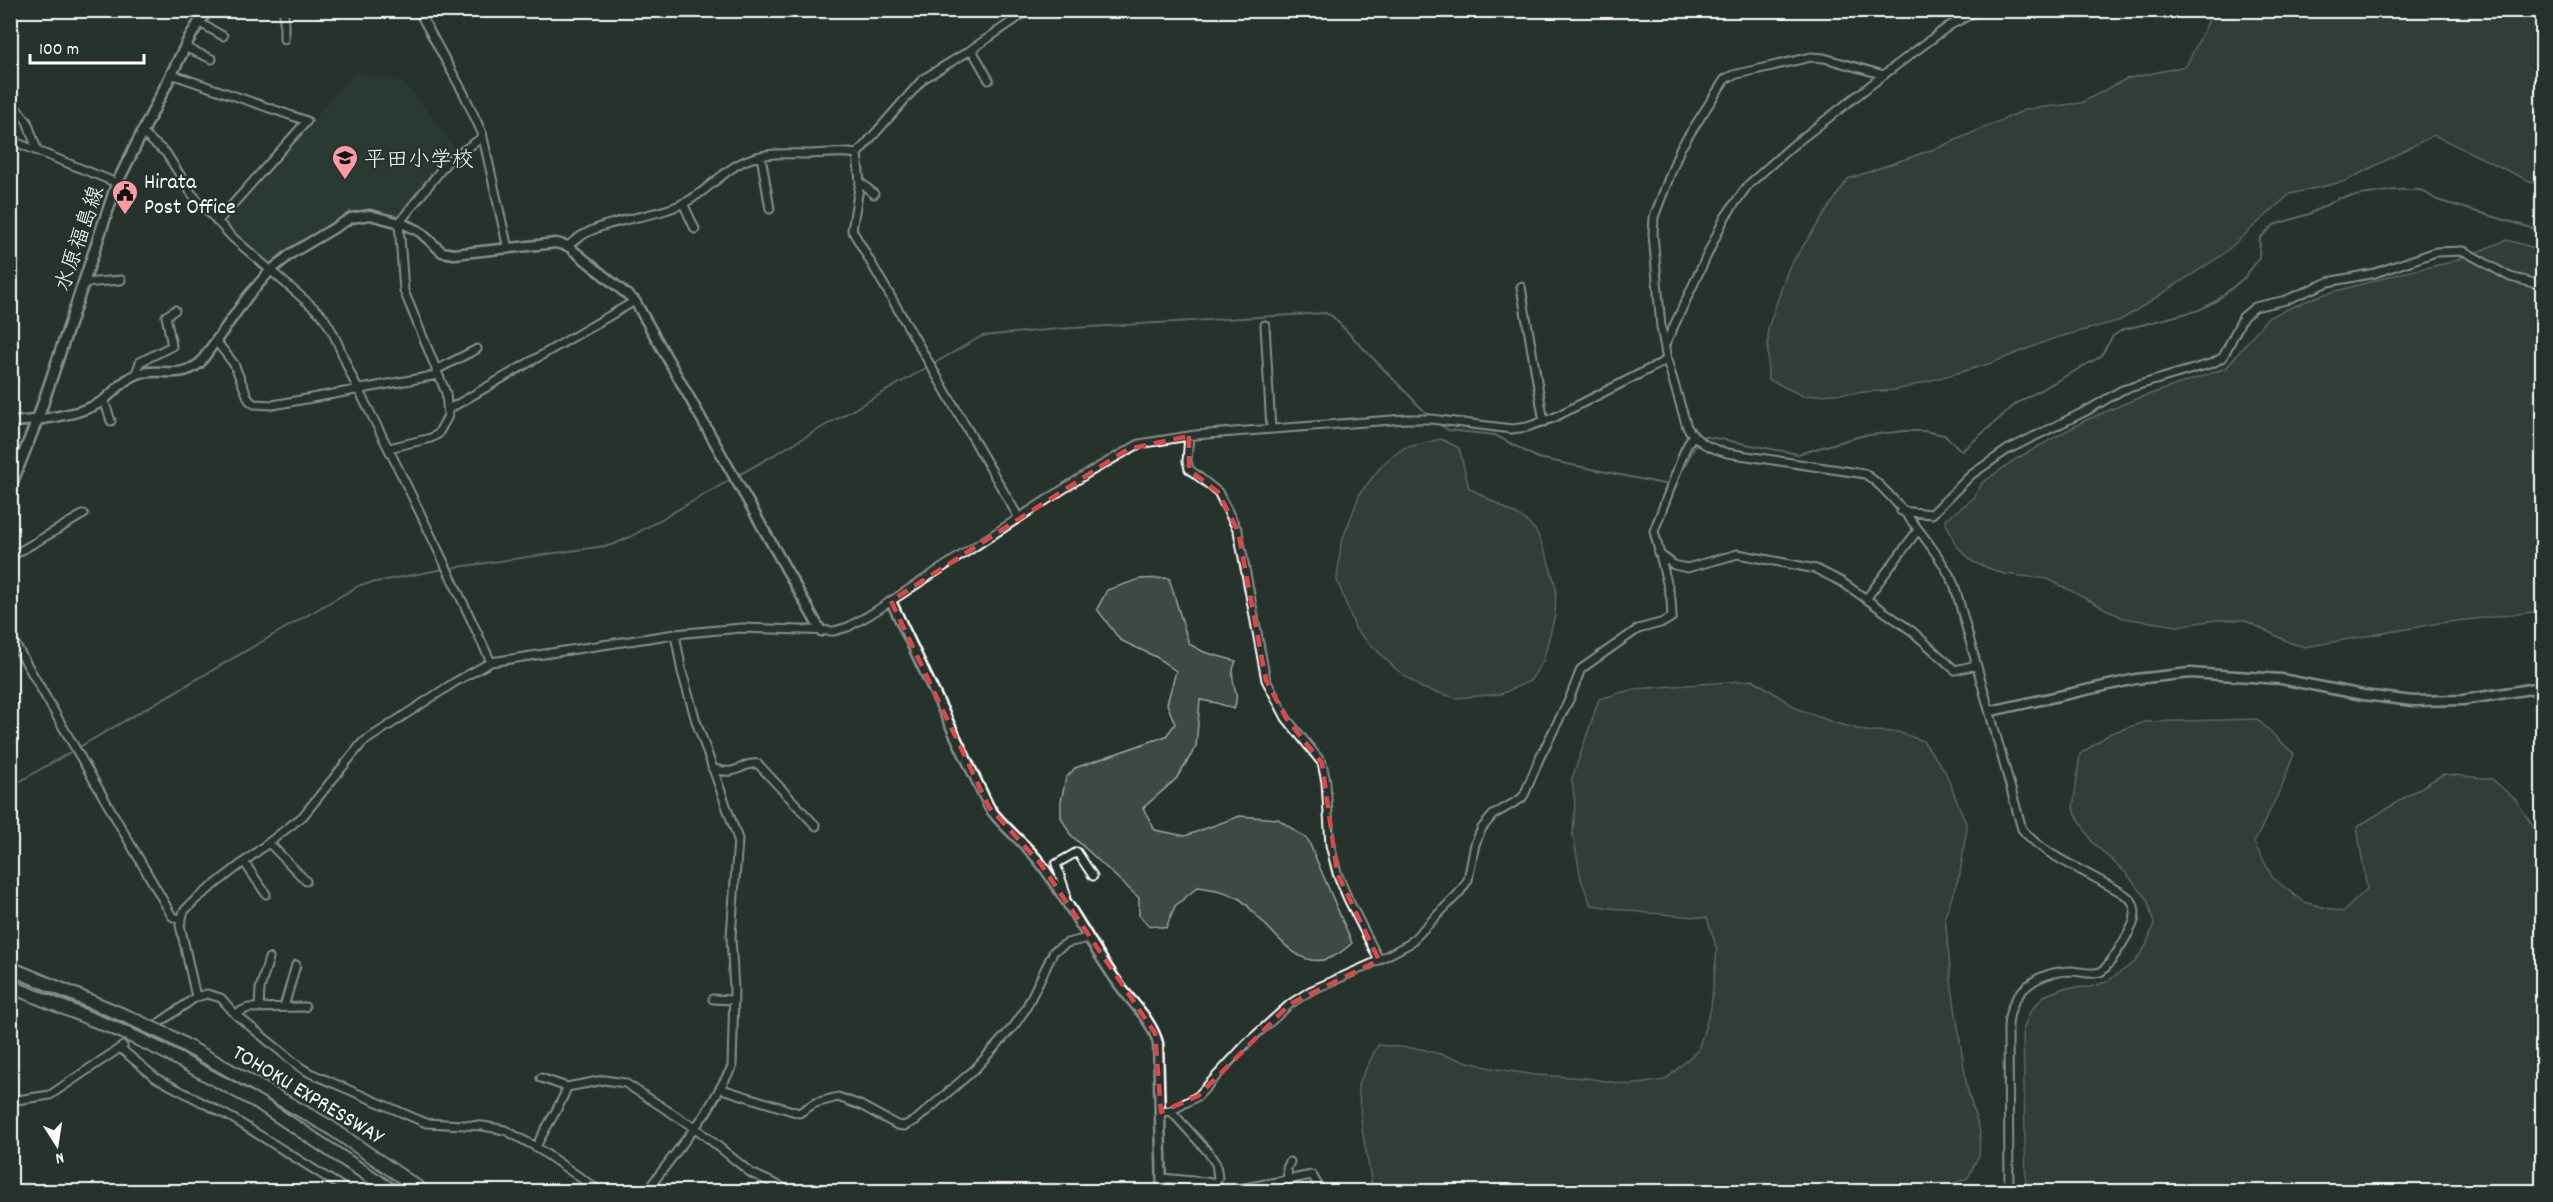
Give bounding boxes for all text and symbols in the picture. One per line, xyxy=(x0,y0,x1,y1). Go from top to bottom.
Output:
scale bar xyxy=(30,27,144,65)
text: 100 m xyxy=(39,38,79,63)
school or university icon: 平田小学校 xyxy=(330,143,360,181)
place label: 平田小学校 xyxy=(364,146,474,177)
place label: Hirata Post Office xyxy=(144,168,236,224)
public building icon: Hirata Post Office xyxy=(110,178,140,216)
street label: 水原福島線 xyxy=(49,182,114,296)
street label: TOHOKU EXPRESSWAY xyxy=(226,1039,390,1154)
north arrow xyxy=(27,1115,87,1175)
text: N xyxy=(53,1145,66,1169)

